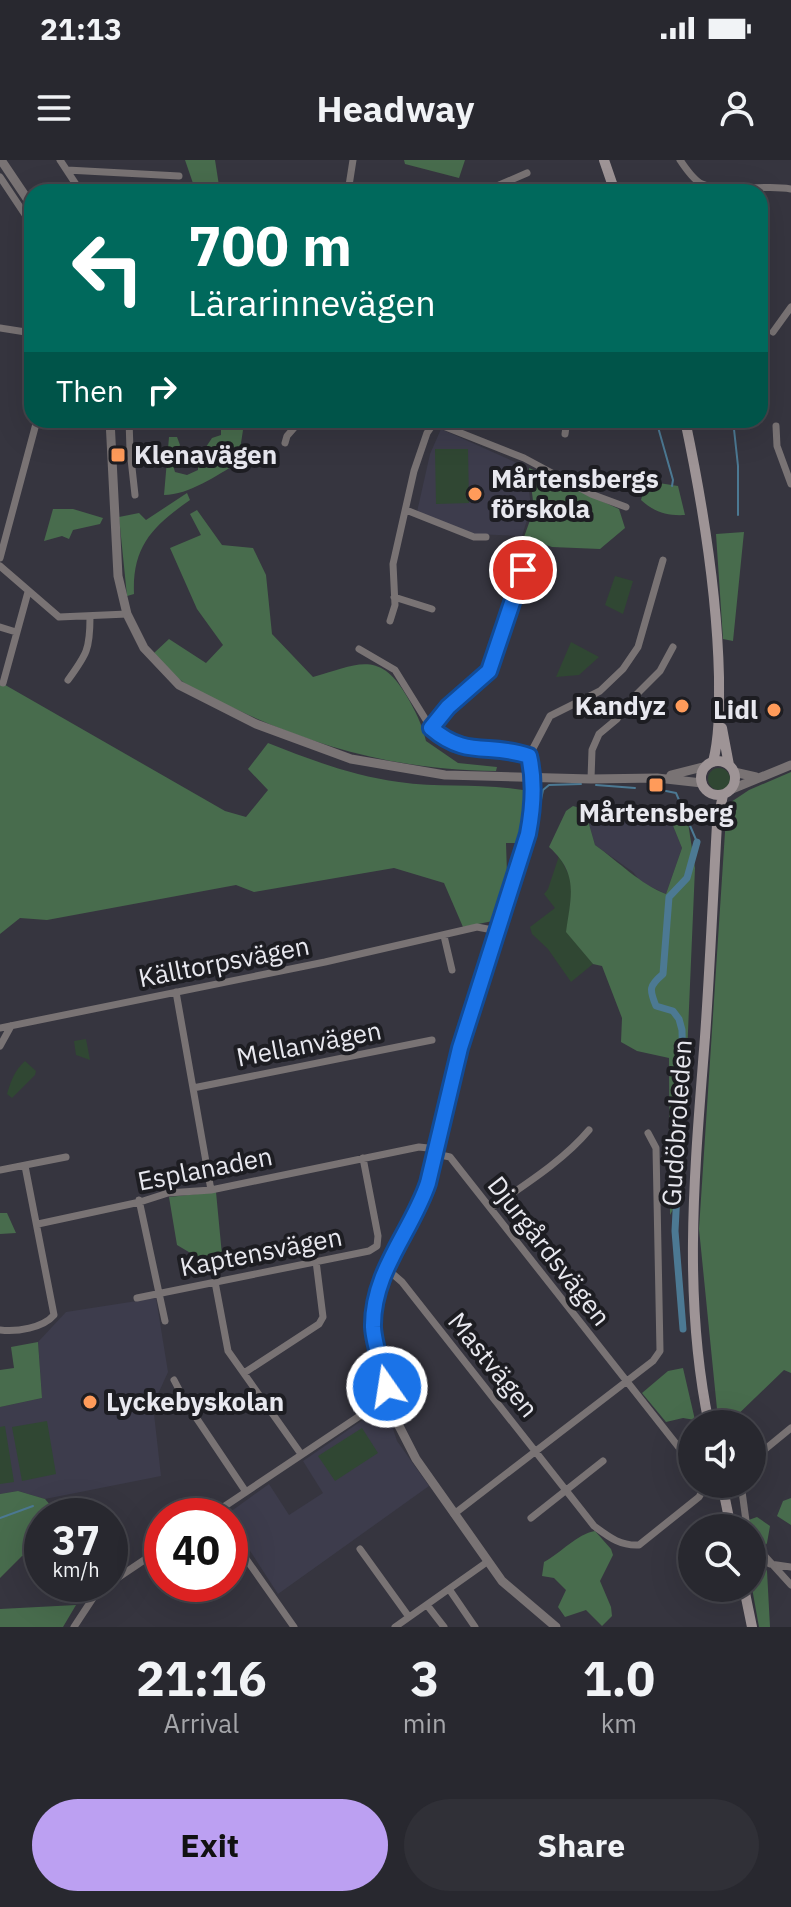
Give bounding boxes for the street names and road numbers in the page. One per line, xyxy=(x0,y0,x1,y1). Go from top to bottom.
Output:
street label: Källtorpsvägen xyxy=(135,928,312,994)
street label: Mellanvägen xyxy=(233,1012,384,1074)
street label: Gudöbroleden xyxy=(653,1038,699,1207)
street label: Esplanaden xyxy=(135,1138,275,1198)
street label: Djurgårdsvägen xyxy=(481,1169,619,1332)
street label: Kaptensvägen xyxy=(177,1219,345,1283)
street label: Mastvägen xyxy=(441,1305,547,1424)

